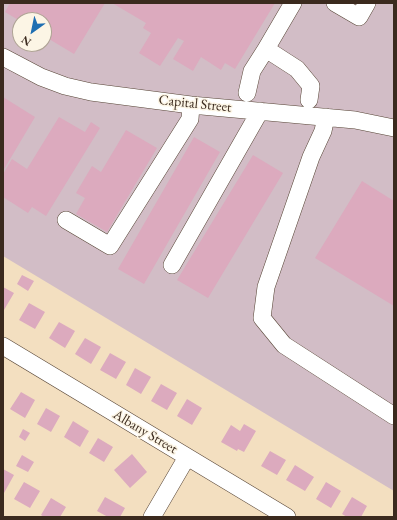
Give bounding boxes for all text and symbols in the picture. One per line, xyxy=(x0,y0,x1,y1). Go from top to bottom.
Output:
north arrow xyxy=(12,12,52,52)
text: N xyxy=(18,33,34,50)
street label: Capital Street xyxy=(158,92,232,116)
street label: Albany Street xyxy=(110,406,180,458)

